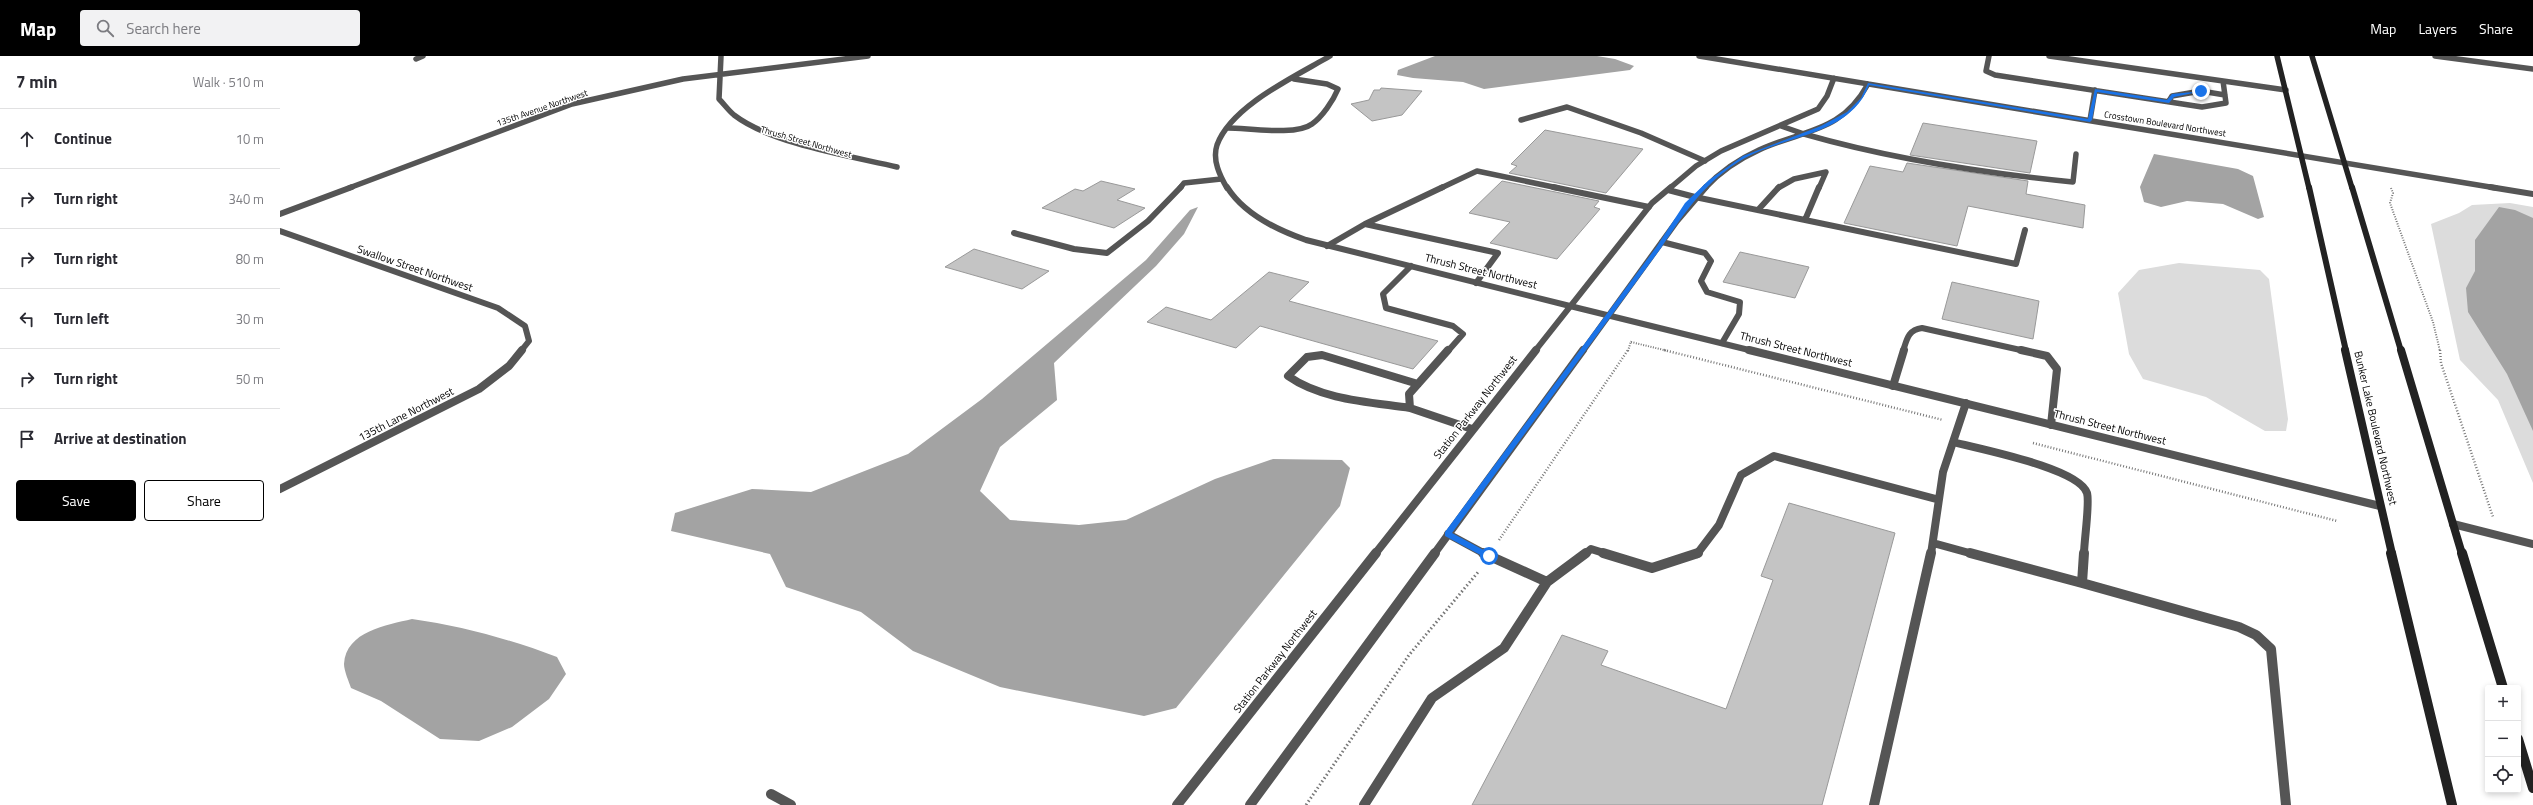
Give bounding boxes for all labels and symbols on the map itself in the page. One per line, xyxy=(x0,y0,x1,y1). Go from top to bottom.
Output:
route end xyxy=(2192,82,2210,100)
street label: 135th Avenue Northwest xyxy=(494,86,590,129)
street label: Crosstown Boulevard Northwest xyxy=(2103,107,2228,140)
street label: Thrush Street Northwest xyxy=(759,122,854,161)
street label: Swallow Street Northwest xyxy=(355,241,475,295)
street label: Thrush Street Northwest xyxy=(1423,249,1539,293)
street label: Thrush Street Northwest xyxy=(1738,327,1854,371)
street label: Bunker Lake Boulevard Northwest xyxy=(2350,349,2402,507)
street label: Station Parkway Northwest xyxy=(1429,352,1521,462)
street label: 135th Lane Northwest xyxy=(356,383,456,445)
street label: Thrush Street Northwest xyxy=(2052,405,2168,449)
route start xyxy=(1480,547,1498,565)
street label: Station Parkway Northwest xyxy=(1229,606,1321,716)

